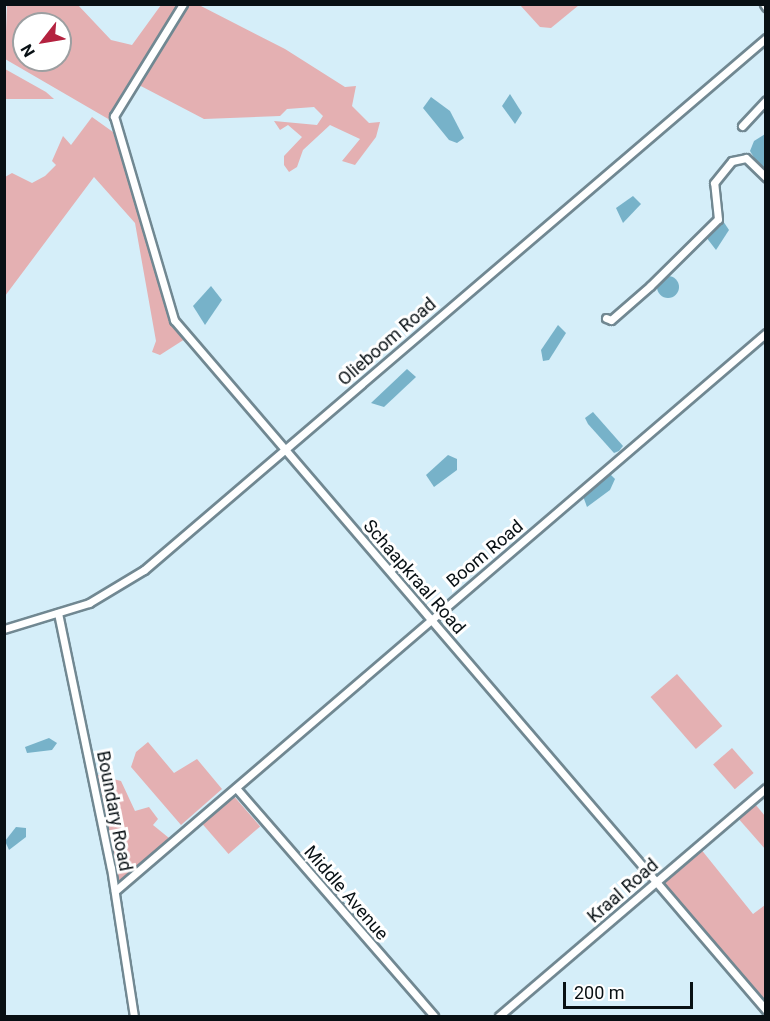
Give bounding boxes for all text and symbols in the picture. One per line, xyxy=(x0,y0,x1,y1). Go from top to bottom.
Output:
north arrow xyxy=(12,12,72,72)
text: N xyxy=(17,41,39,60)
street label: Olieboom Road xyxy=(334,294,440,390)
street label: Schaapkraal Road xyxy=(359,515,469,639)
street label: Boom Road xyxy=(442,516,528,592)
street label: Boundary Road xyxy=(92,749,136,873)
street label: Middle Avenue xyxy=(299,842,393,944)
street label: Kraal Road xyxy=(583,854,663,928)
scale bar xyxy=(566,970,696,1008)
text: 200 m xyxy=(574,982,625,1003)

